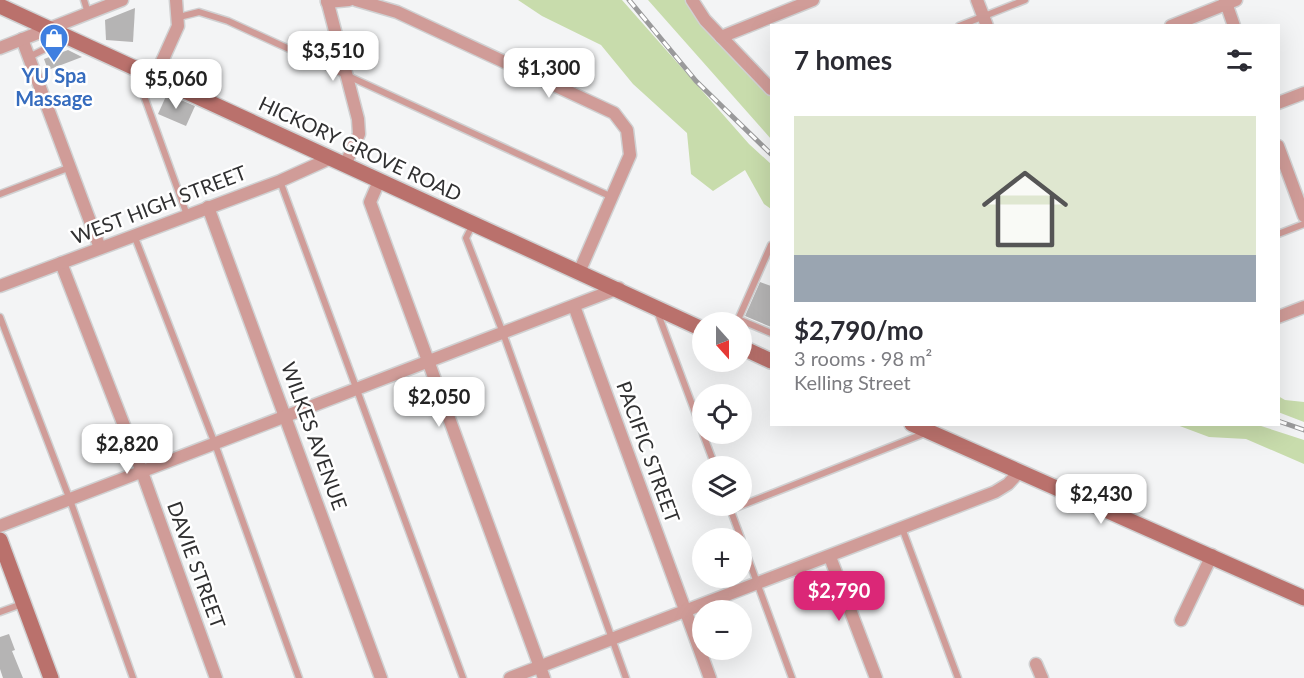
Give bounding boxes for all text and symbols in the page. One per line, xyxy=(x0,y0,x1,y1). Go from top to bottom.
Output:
shop icon: YU Spa Massage xyxy=(38,22,70,64)
pin: $3,510 xyxy=(284,31,382,82)
text: $3,510 xyxy=(302,38,364,62)
text: 7 homes xyxy=(794,44,892,76)
icon: filters xyxy=(1223,44,1256,77)
pin: $1,300 xyxy=(500,48,598,99)
text: $1,300 xyxy=(518,55,580,79)
pin: $5,060 xyxy=(127,59,225,110)
place label: YU Spa Massage xyxy=(15,63,93,110)
text: $5,060 xyxy=(145,66,207,90)
street label: HICKORY GROVE ROAD xyxy=(255,91,466,206)
icon: home xyxy=(971,155,1079,263)
street label: WEST HIGH STREET xyxy=(68,160,250,248)
north arrow xyxy=(692,312,752,372)
map controls xyxy=(692,312,752,660)
text: $2,790/mo xyxy=(794,314,924,346)
text: 3 rooms · 98 m² xyxy=(794,346,932,370)
street label: WILKES AVENUE xyxy=(277,358,353,513)
text: Kelling Street xyxy=(794,370,911,394)
pin: $2,050 xyxy=(390,377,488,428)
street label: PACIFIC STREET xyxy=(612,378,686,526)
text: $2,050 xyxy=(408,384,470,408)
button: locate xyxy=(692,384,752,444)
pin: $2,820 xyxy=(78,424,176,475)
text: $2,820 xyxy=(96,431,158,455)
button: layers xyxy=(692,456,752,516)
pin: $2,430 xyxy=(1052,474,1150,525)
text: $2,430 xyxy=(1070,481,1132,505)
street label: DAVIE STREET xyxy=(163,498,231,632)
button: + xyxy=(692,528,752,588)
pin: $2,790 xyxy=(790,571,888,622)
text: $2,790 xyxy=(808,578,870,602)
button: − xyxy=(692,600,752,660)

